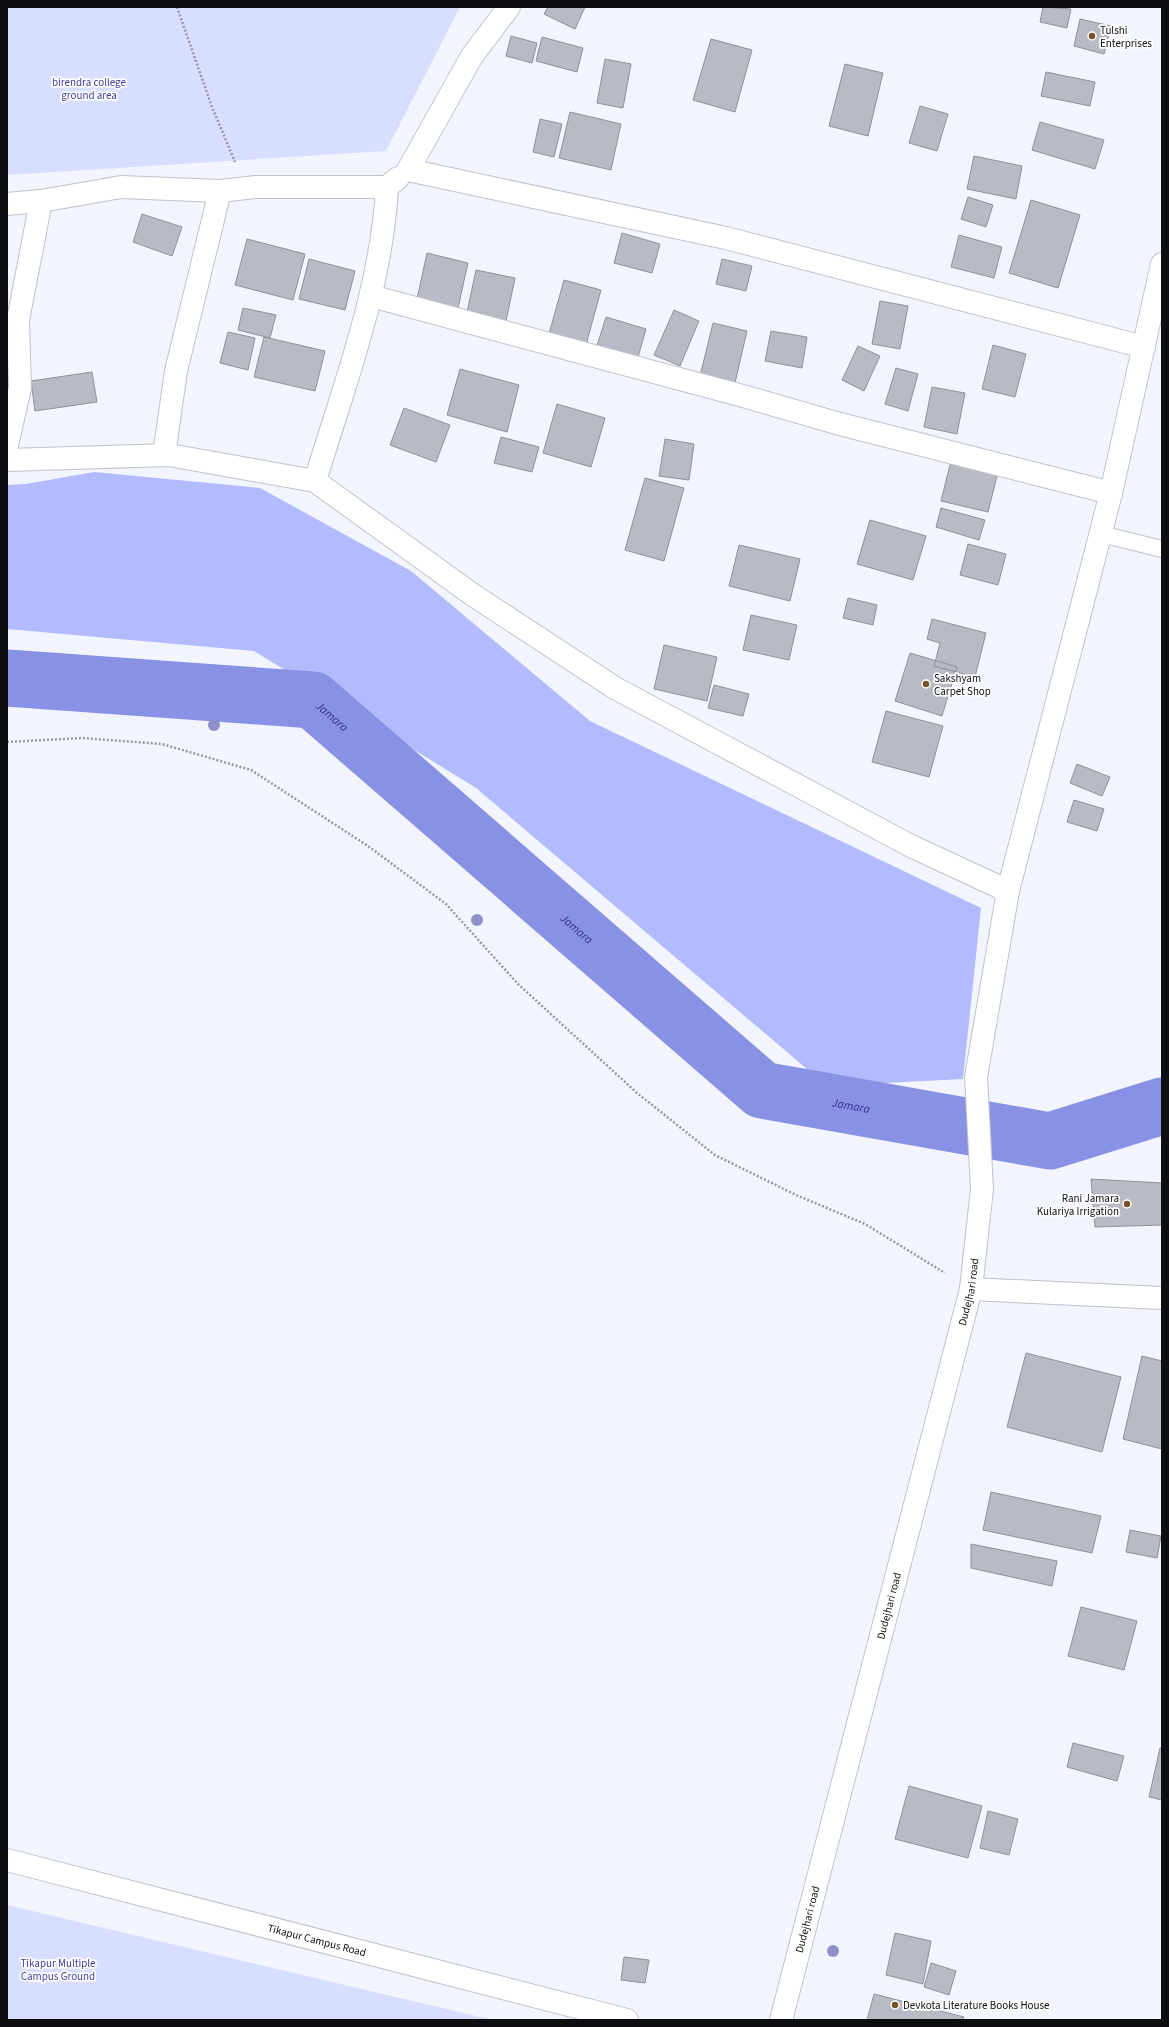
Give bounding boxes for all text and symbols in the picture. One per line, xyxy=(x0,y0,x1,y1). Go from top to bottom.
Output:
place label: Tulshi Enterprises xyxy=(1100,23,1152,51)
marker: Tulshi Enterprises xyxy=(1087,31,1097,41)
park label: birendra college ground area xyxy=(52,75,127,103)
place label: Sakshyam Carpet Shop xyxy=(934,671,991,699)
marker: Sakshyam Carpet Shop xyxy=(921,679,931,689)
water label: Jamara xyxy=(311,697,352,736)
water label: Jamara xyxy=(555,910,597,949)
water label: Jamara xyxy=(830,1094,872,1118)
place label: Rani Jamara Kulariya Irrigation xyxy=(1037,1191,1119,1219)
marker: Rani Jamara Kulariya Irrigation xyxy=(1122,1199,1132,1209)
street label: Dudejhari road xyxy=(955,1257,982,1327)
street label: Dudejhari road xyxy=(873,1571,905,1641)
street label: Dudejhari road xyxy=(792,1884,824,1955)
street label: Tikapur Campus Road xyxy=(266,1921,368,1960)
park label: Tikapur Multiple Campus Ground xyxy=(20,1956,96,1984)
place label: Devkota Literature Books House xyxy=(903,1998,1050,2013)
marker: Devkota Literature Books House xyxy=(890,2000,900,2010)

